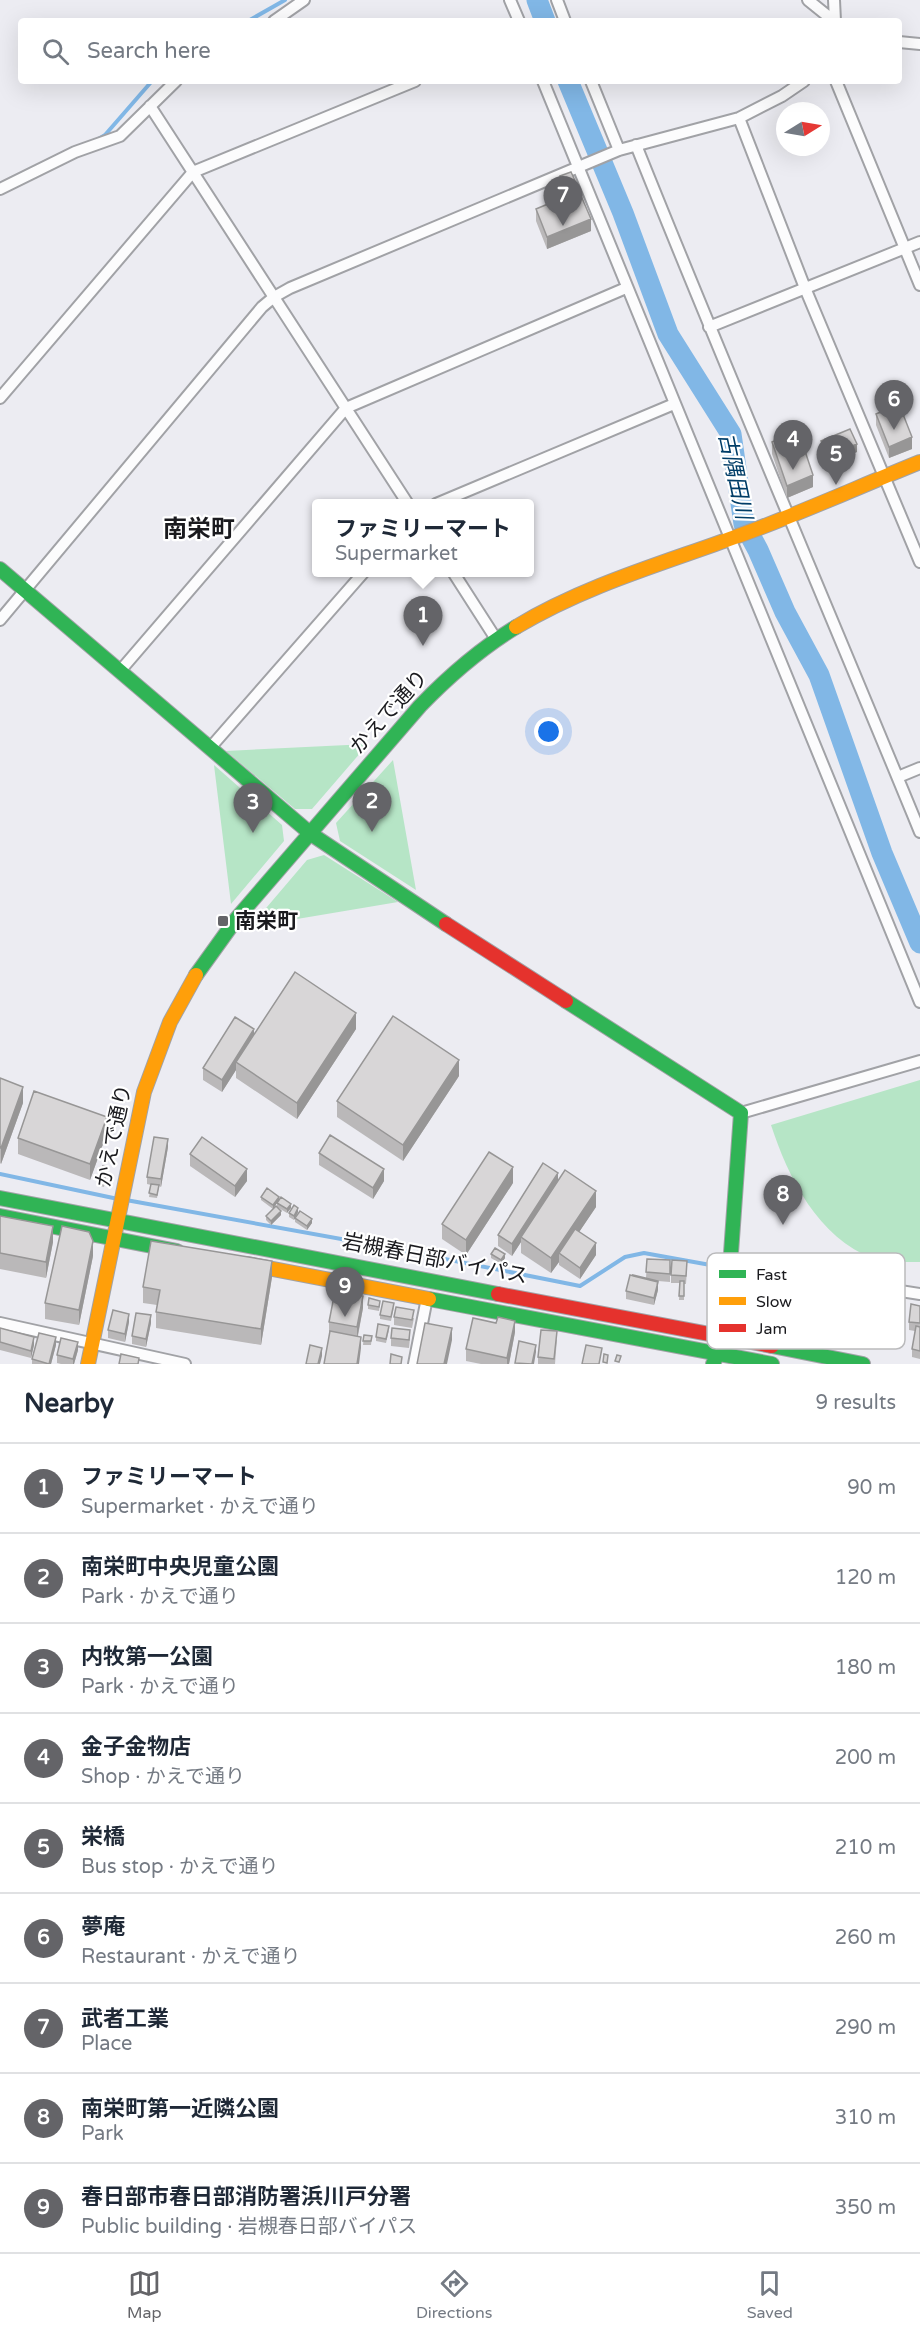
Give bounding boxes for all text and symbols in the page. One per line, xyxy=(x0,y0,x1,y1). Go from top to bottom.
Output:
search box xyxy=(18,18,902,84)
icon: search xyxy=(39,35,72,68)
text: Search here xyxy=(87,38,211,64)
north arrow xyxy=(776,102,830,156)
pin: 7 xyxy=(544,176,582,226)
pin: 6 xyxy=(874,380,914,430)
pin: 4 xyxy=(774,420,812,470)
water label: 古隅田川 xyxy=(713,430,757,524)
pin: 5 xyxy=(816,436,856,485)
popup xyxy=(312,499,534,577)
district label: 南栄町 xyxy=(163,515,235,544)
text: ファミリーマート xyxy=(335,516,511,542)
text: Supermarket xyxy=(335,542,458,566)
pin: 1 xyxy=(404,596,442,646)
street label: かえで通り xyxy=(345,665,433,759)
your location xyxy=(534,717,563,746)
pin: 2 xyxy=(352,782,392,832)
pin: 3 xyxy=(234,784,272,833)
place label: 南栄町 xyxy=(235,909,298,934)
marker: 南栄町 xyxy=(216,914,230,928)
street label: かえで通り xyxy=(91,1082,137,1190)
pin: 8 xyxy=(764,1176,802,1225)
street label: 岩槻春日部バイパス xyxy=(340,1229,530,1289)
legend xyxy=(707,1253,905,1349)
text: Fast xyxy=(756,1265,787,1285)
pin: 9 xyxy=(326,1268,364,1317)
text: Slow xyxy=(756,1292,792,1312)
text: Jam xyxy=(756,1319,787,1339)
text: Nearby xyxy=(24,1388,114,1419)
text: 9 results xyxy=(816,1391,896,1415)
text: ファミリーマート xyxy=(81,1464,257,1490)
text: 1 xyxy=(37,1476,50,1500)
text: 90 m xyxy=(847,1476,896,1500)
text: Supermarket · かえで通り xyxy=(81,1495,319,1519)
text: 南栄町中央児童公園 xyxy=(81,1554,279,1580)
text: 2 xyxy=(37,1566,50,1590)
text: 120 m xyxy=(835,1566,896,1590)
text: Park · かえで通り xyxy=(81,1585,239,1609)
text: 内牧第一公園 xyxy=(81,1644,213,1670)
text: 3 xyxy=(37,1656,50,1680)
text: 180 m xyxy=(835,1656,896,1680)
text: Park · かえで通り xyxy=(81,1675,239,1699)
text: 金子金物店 xyxy=(81,1734,191,1760)
text: 4 xyxy=(37,1746,50,1770)
text: 200 m xyxy=(835,1746,896,1770)
text: Shop · かえで通り xyxy=(81,1765,245,1789)
text: 栄橋 xyxy=(81,1824,125,1850)
text: 5 xyxy=(37,1836,50,1860)
text: 210 m xyxy=(835,1836,896,1860)
text: Bus stop · かえで通り xyxy=(81,1855,279,1879)
text: 夢庵 xyxy=(81,1914,125,1940)
text: 6 xyxy=(37,1926,50,1950)
text: 260 m xyxy=(835,1926,896,1950)
text: Restaurant · かえで通り xyxy=(81,1945,301,1969)
text: 武者工業 xyxy=(81,2006,169,2032)
text: 7 xyxy=(37,2016,50,2040)
text: 290 m xyxy=(835,2016,896,2040)
text: Place xyxy=(81,2032,132,2056)
text: 南栄町第一近隣公園 xyxy=(81,2096,279,2122)
text: 8 xyxy=(37,2106,50,2130)
text: 310 m xyxy=(835,2106,896,2130)
text: Park xyxy=(81,2122,124,2146)
text: 春日部市春日部消防署浜川戸分署 xyxy=(81,2184,411,2210)
text: 9 xyxy=(37,2196,50,2220)
text: 350 m xyxy=(835,2196,896,2220)
text: Public building · 岩槻春日部バイパス xyxy=(81,2215,417,2239)
tab: Map xyxy=(127,2267,162,2323)
tab: Directions xyxy=(416,2267,492,2323)
tab: Saved xyxy=(747,2267,793,2323)

